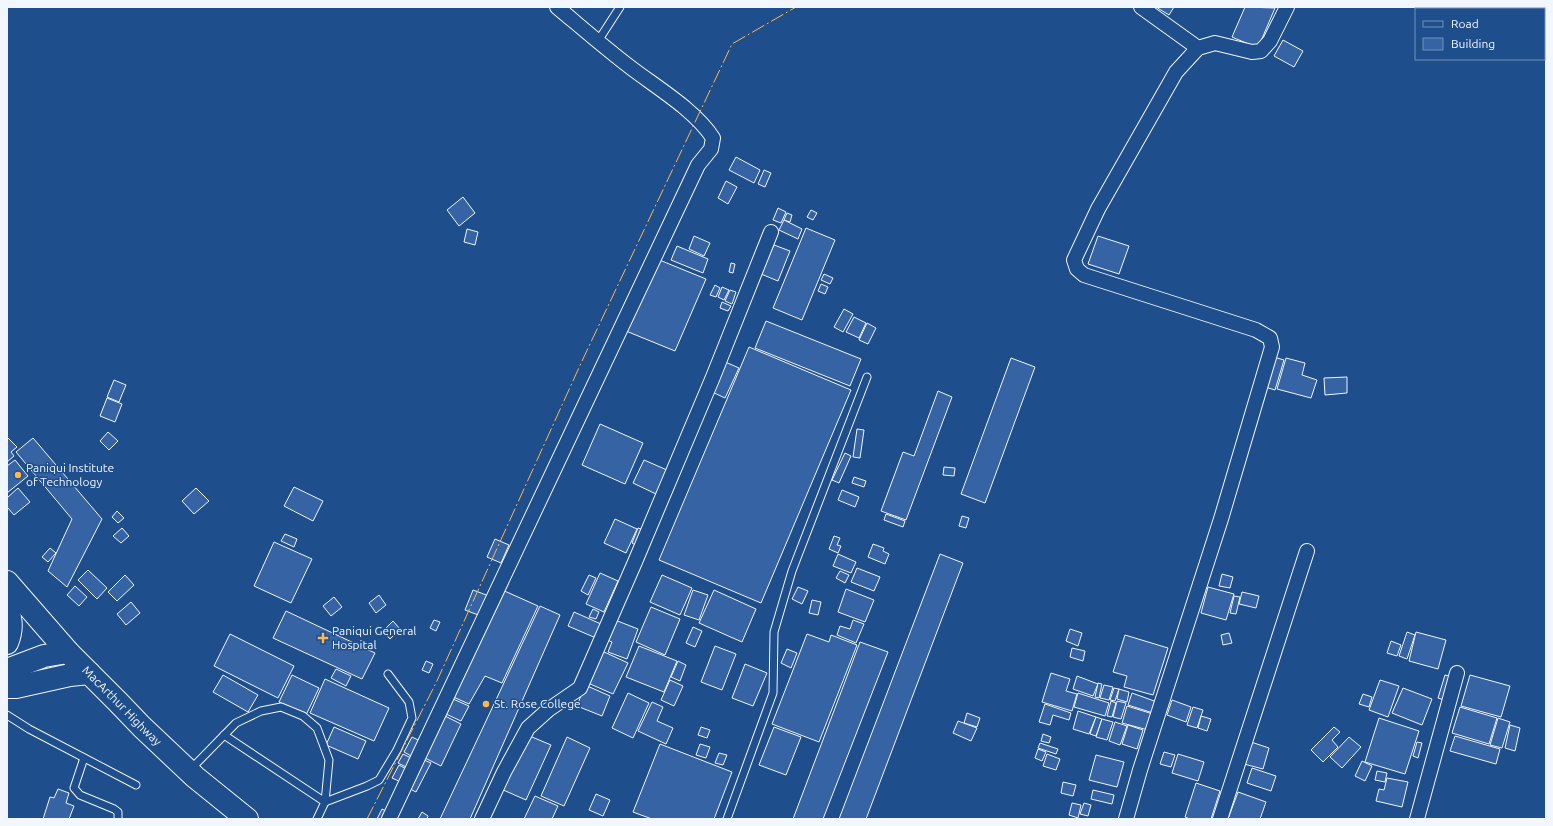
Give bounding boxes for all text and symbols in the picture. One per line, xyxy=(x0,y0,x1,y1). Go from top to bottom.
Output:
legend xyxy=(1415,8,1545,60)
text: Road xyxy=(1451,17,1479,30)
text: Building xyxy=(1451,37,1495,50)
place label: Paniqui Institute of Technology xyxy=(26,461,114,488)
marker: Paniqui Institute of Technology xyxy=(13,470,23,480)
place label: Paniqui General Hospital xyxy=(332,624,416,651)
marker: Paniqui General Hospital xyxy=(317,632,329,644)
street label: MacArthur Highway xyxy=(80,663,164,748)
place label: St. Rose College xyxy=(494,697,581,710)
marker: St. Rose College xyxy=(481,699,491,709)

